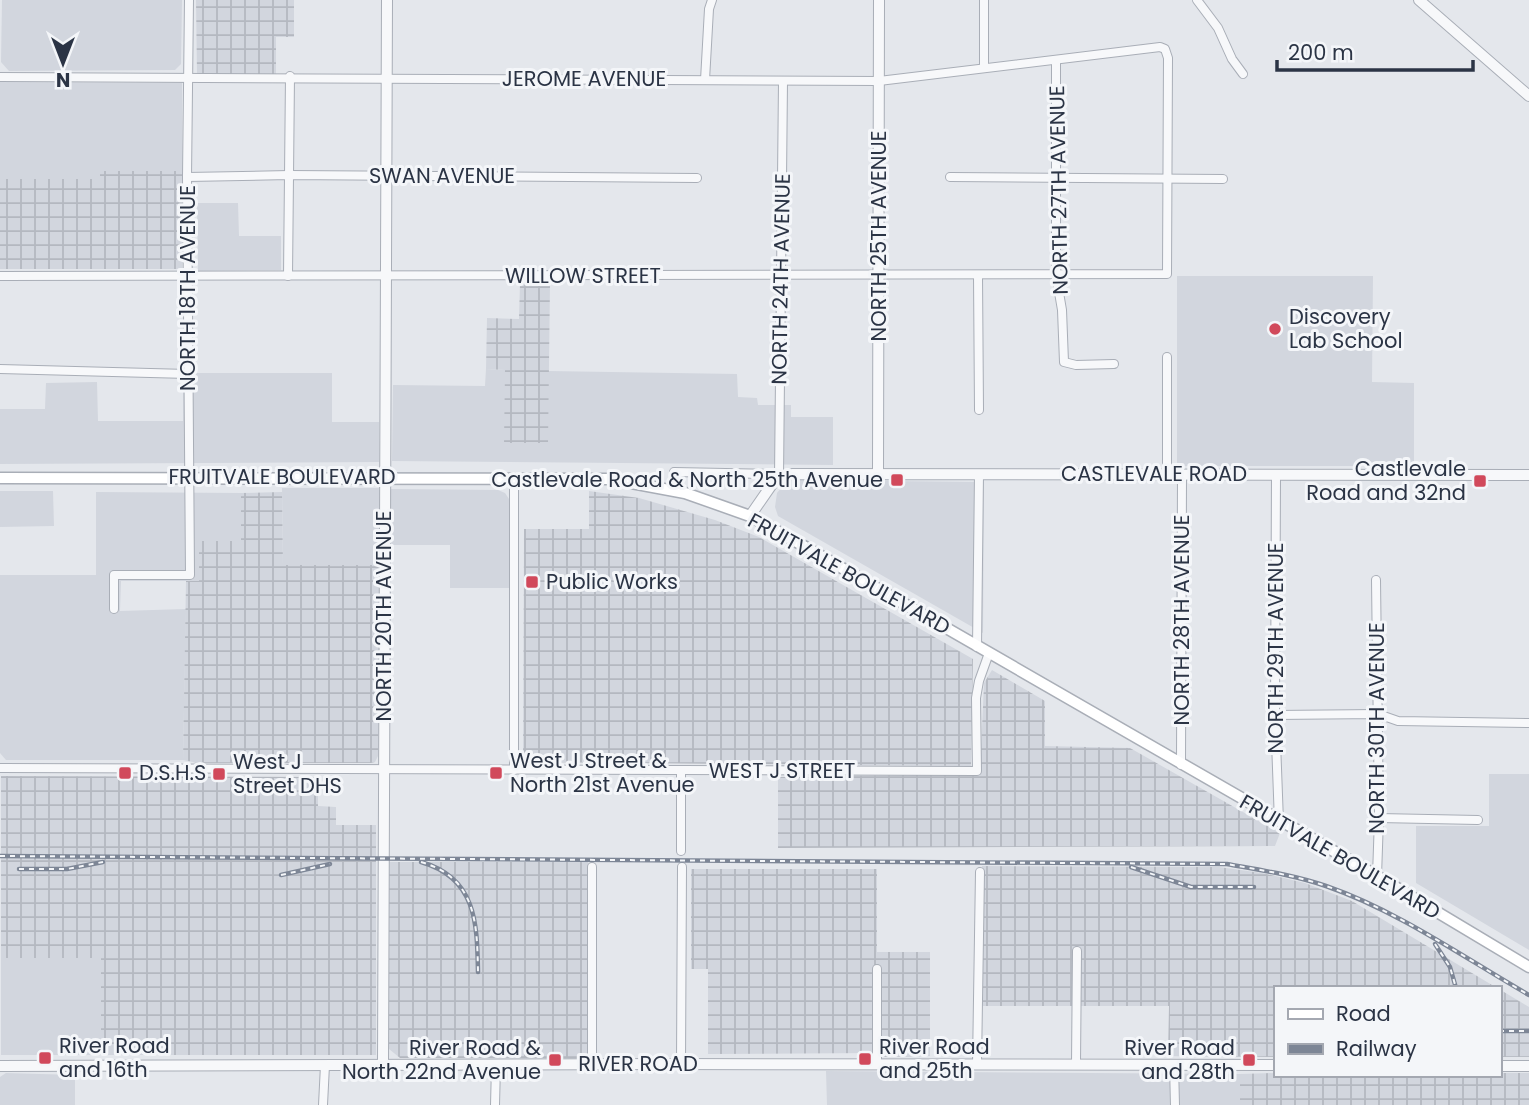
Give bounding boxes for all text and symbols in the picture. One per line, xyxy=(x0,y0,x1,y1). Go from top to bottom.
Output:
north arrow xyxy=(28,28,98,98)
scale bar xyxy=(1277,28,1473,72)
text: 200 m xyxy=(1288,38,1354,67)
street label: JEROME AVENUE xyxy=(502,64,666,93)
text: N xyxy=(56,66,70,93)
street label: NORTH 27TH AVENUE xyxy=(1042,85,1075,295)
street label: NORTH 25TH AVENUE xyxy=(864,130,893,342)
street label: SWAN AVENUE xyxy=(369,161,515,190)
street label: NORTH 24TH AVENUE xyxy=(764,173,797,385)
street label: NORTH 18TH AVENUE xyxy=(173,185,202,391)
street label: WILLOW STREET xyxy=(505,261,661,290)
place label: Discovery Lab School xyxy=(1289,302,1403,355)
marker: Discovery Lab School xyxy=(1267,321,1283,337)
place label: Castlevale Road and 32nd xyxy=(1306,454,1466,507)
street label: CASTLEVALE ROAD xyxy=(1061,459,1247,488)
street label: FRUITVALE BOULEVARD xyxy=(168,462,396,491)
place label: Castlevale Road & North 25th Avenue xyxy=(491,465,883,494)
marker: Castlevale Road & North 25th Avenue xyxy=(889,472,905,488)
marker: Castlevale Road and 32nd xyxy=(1472,473,1488,489)
street label: FRUITVALE BOULEVARD xyxy=(743,506,956,641)
street label: NORTH 20TH AVENUE xyxy=(369,510,398,722)
street label: NORTH 28TH AVENUE xyxy=(1167,514,1196,726)
street label: NORTH 29TH AVENUE xyxy=(1261,542,1290,754)
place label: Public Works xyxy=(546,567,678,596)
marker: Public Works xyxy=(524,574,540,590)
street label: NORTH 30TH AVENUE xyxy=(1362,622,1391,834)
place label: West J Street & North 21st Avenue xyxy=(510,746,695,799)
place label: West J Street DHS xyxy=(233,747,342,800)
street label: WEST J STREET xyxy=(709,756,855,785)
place label: D.S.H.S xyxy=(139,758,206,787)
marker: D.S.H.S xyxy=(117,765,133,781)
marker: West J Street & North 21st Avenue xyxy=(488,765,504,781)
marker: West J Street DHS xyxy=(211,766,227,782)
street label: FRUITVALE BOULEVARD xyxy=(1235,787,1446,926)
legend xyxy=(1274,986,1501,1077)
text: Road xyxy=(1336,999,1391,1028)
place label: River Road and 16th xyxy=(59,1031,170,1084)
place label: River Road and 25th xyxy=(879,1032,990,1085)
place label: River Road & North 22nd Avenue xyxy=(342,1033,541,1086)
place label: River Road and 28th xyxy=(1124,1033,1235,1086)
text: Railway xyxy=(1336,1034,1417,1063)
street label: RIVER ROAD xyxy=(578,1049,698,1078)
marker: River Road and 16th xyxy=(37,1050,53,1066)
marker: River Road and 25th xyxy=(857,1051,873,1067)
marker: River Road & North 22nd Avenue xyxy=(547,1052,563,1068)
marker: River Road and 28th xyxy=(1241,1052,1257,1068)

